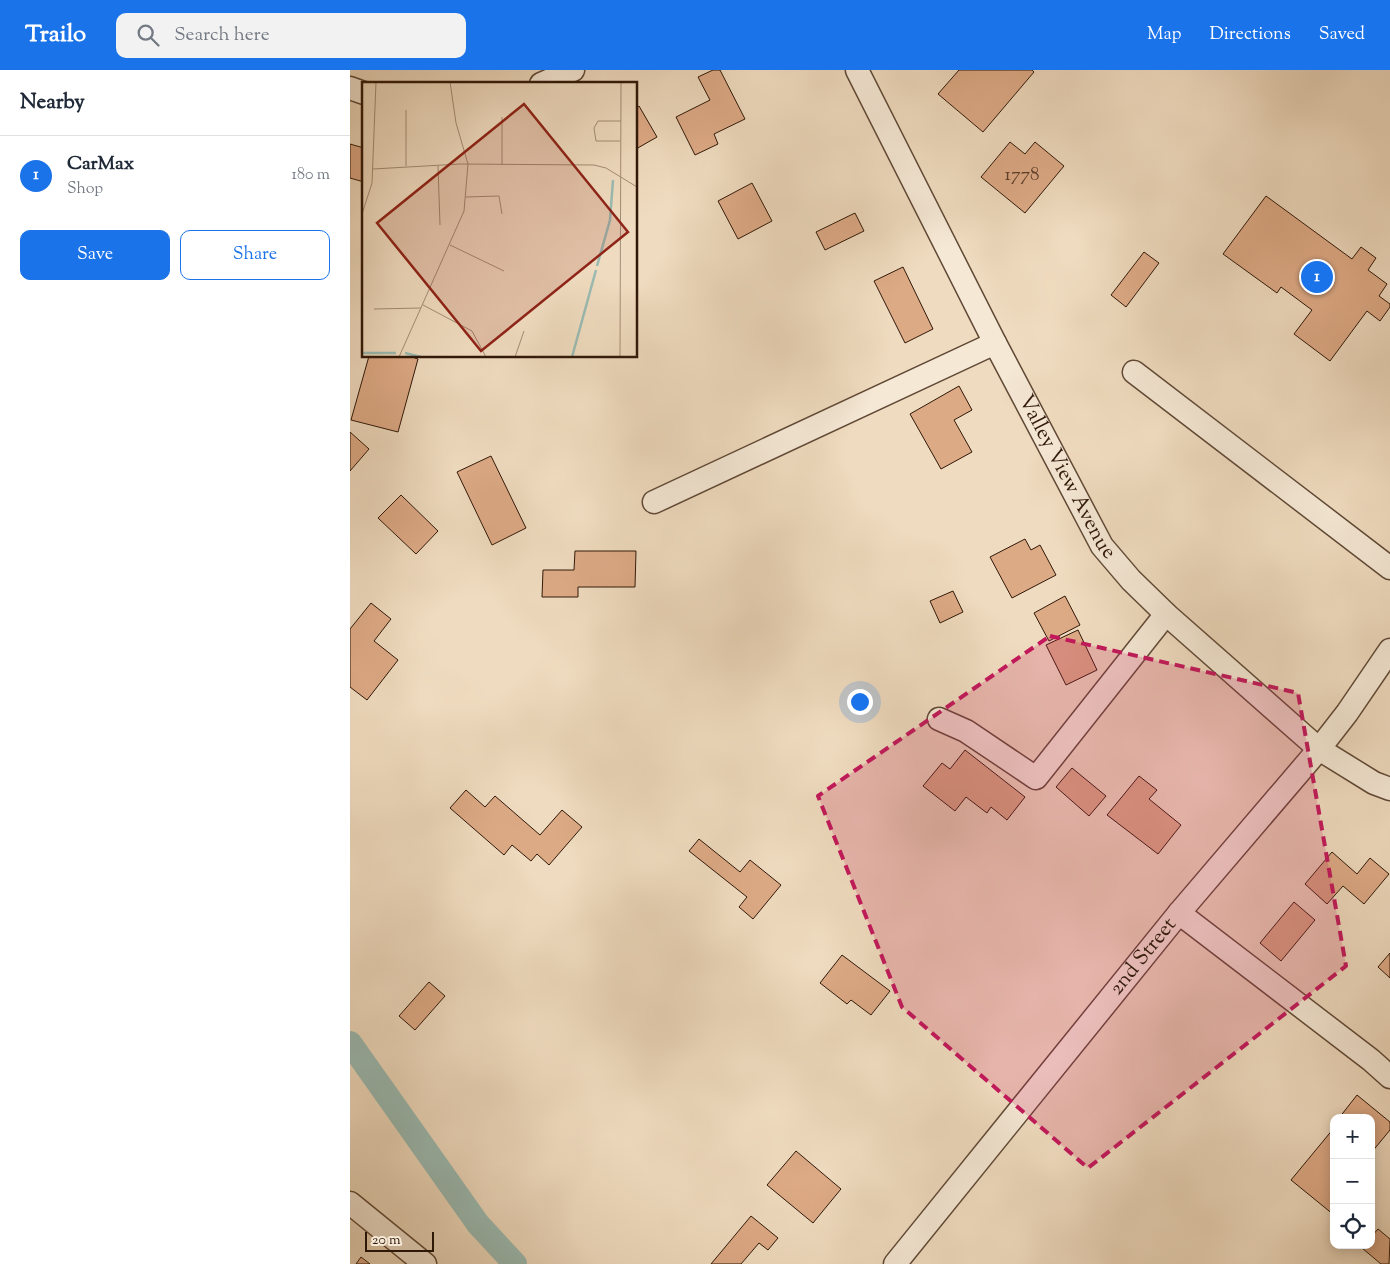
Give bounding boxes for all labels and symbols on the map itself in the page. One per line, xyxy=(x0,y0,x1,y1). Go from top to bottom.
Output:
inset map xyxy=(362,82,638,358)
house number: 1778 xyxy=(1005,162,1040,189)
pin: 1 xyxy=(1301,258,1333,296)
street label: Valley View Avenue xyxy=(1010,390,1123,566)
your location xyxy=(847,689,873,715)
street label: 2nd Street xyxy=(1103,911,1184,1002)
scale bar xyxy=(365,1229,434,1252)

